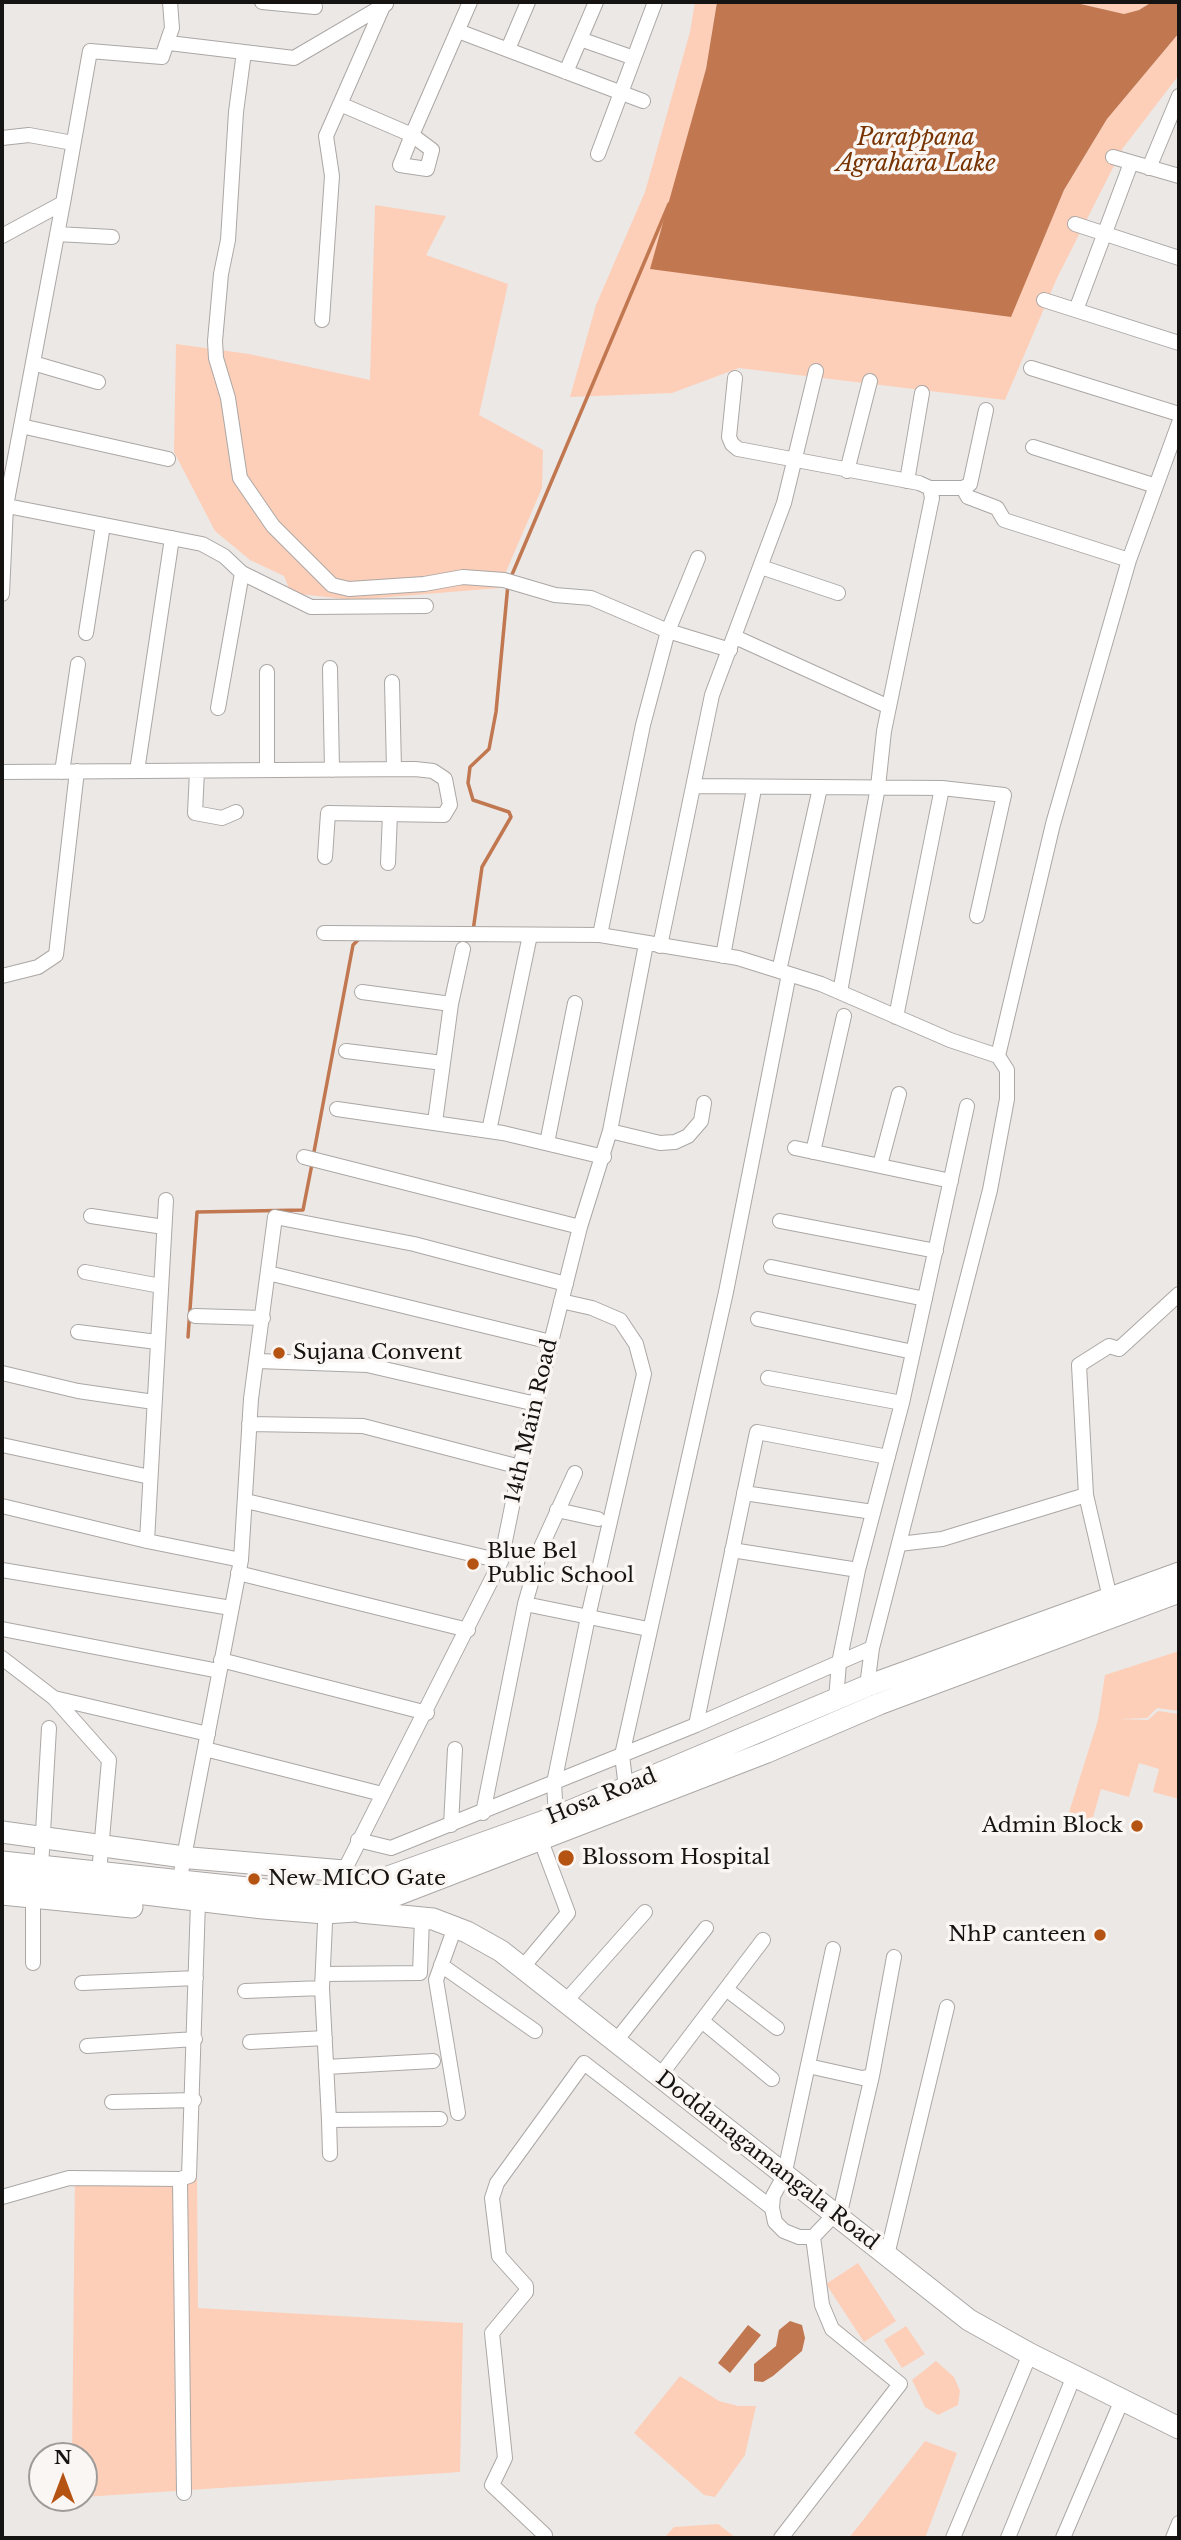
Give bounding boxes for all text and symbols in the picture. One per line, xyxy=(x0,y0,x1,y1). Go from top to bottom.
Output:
water label: Parappana Agrahara Lake xyxy=(836,125,996,179)
street label: 14th Main Road xyxy=(501,1336,563,1506)
place label: Sujana Convent xyxy=(293,1340,462,1366)
marker: Sujana Convent xyxy=(271,1345,287,1361)
place label: Blue Bel Public School xyxy=(487,1539,634,1589)
marker: Blue Bel Public School xyxy=(465,1556,481,1572)
street label: Hosa Road xyxy=(544,1764,660,1830)
place label: Admin Block xyxy=(982,1813,1123,1839)
marker: Admin Block xyxy=(1129,1818,1145,1834)
place label: Blossom Hospital xyxy=(582,1845,770,1871)
marker: Blossom Hospital xyxy=(556,1848,576,1868)
place label: New MICO Gate xyxy=(268,1866,446,1892)
marker: New MICO Gate xyxy=(246,1871,262,1887)
place label: NhP canteen xyxy=(948,1922,1086,1948)
marker: NhP canteen xyxy=(1092,1927,1108,1943)
street label: Doddanagamangala Road xyxy=(651,2066,883,2256)
north arrow xyxy=(28,2442,98,2512)
text: N xyxy=(54,2446,72,2469)

